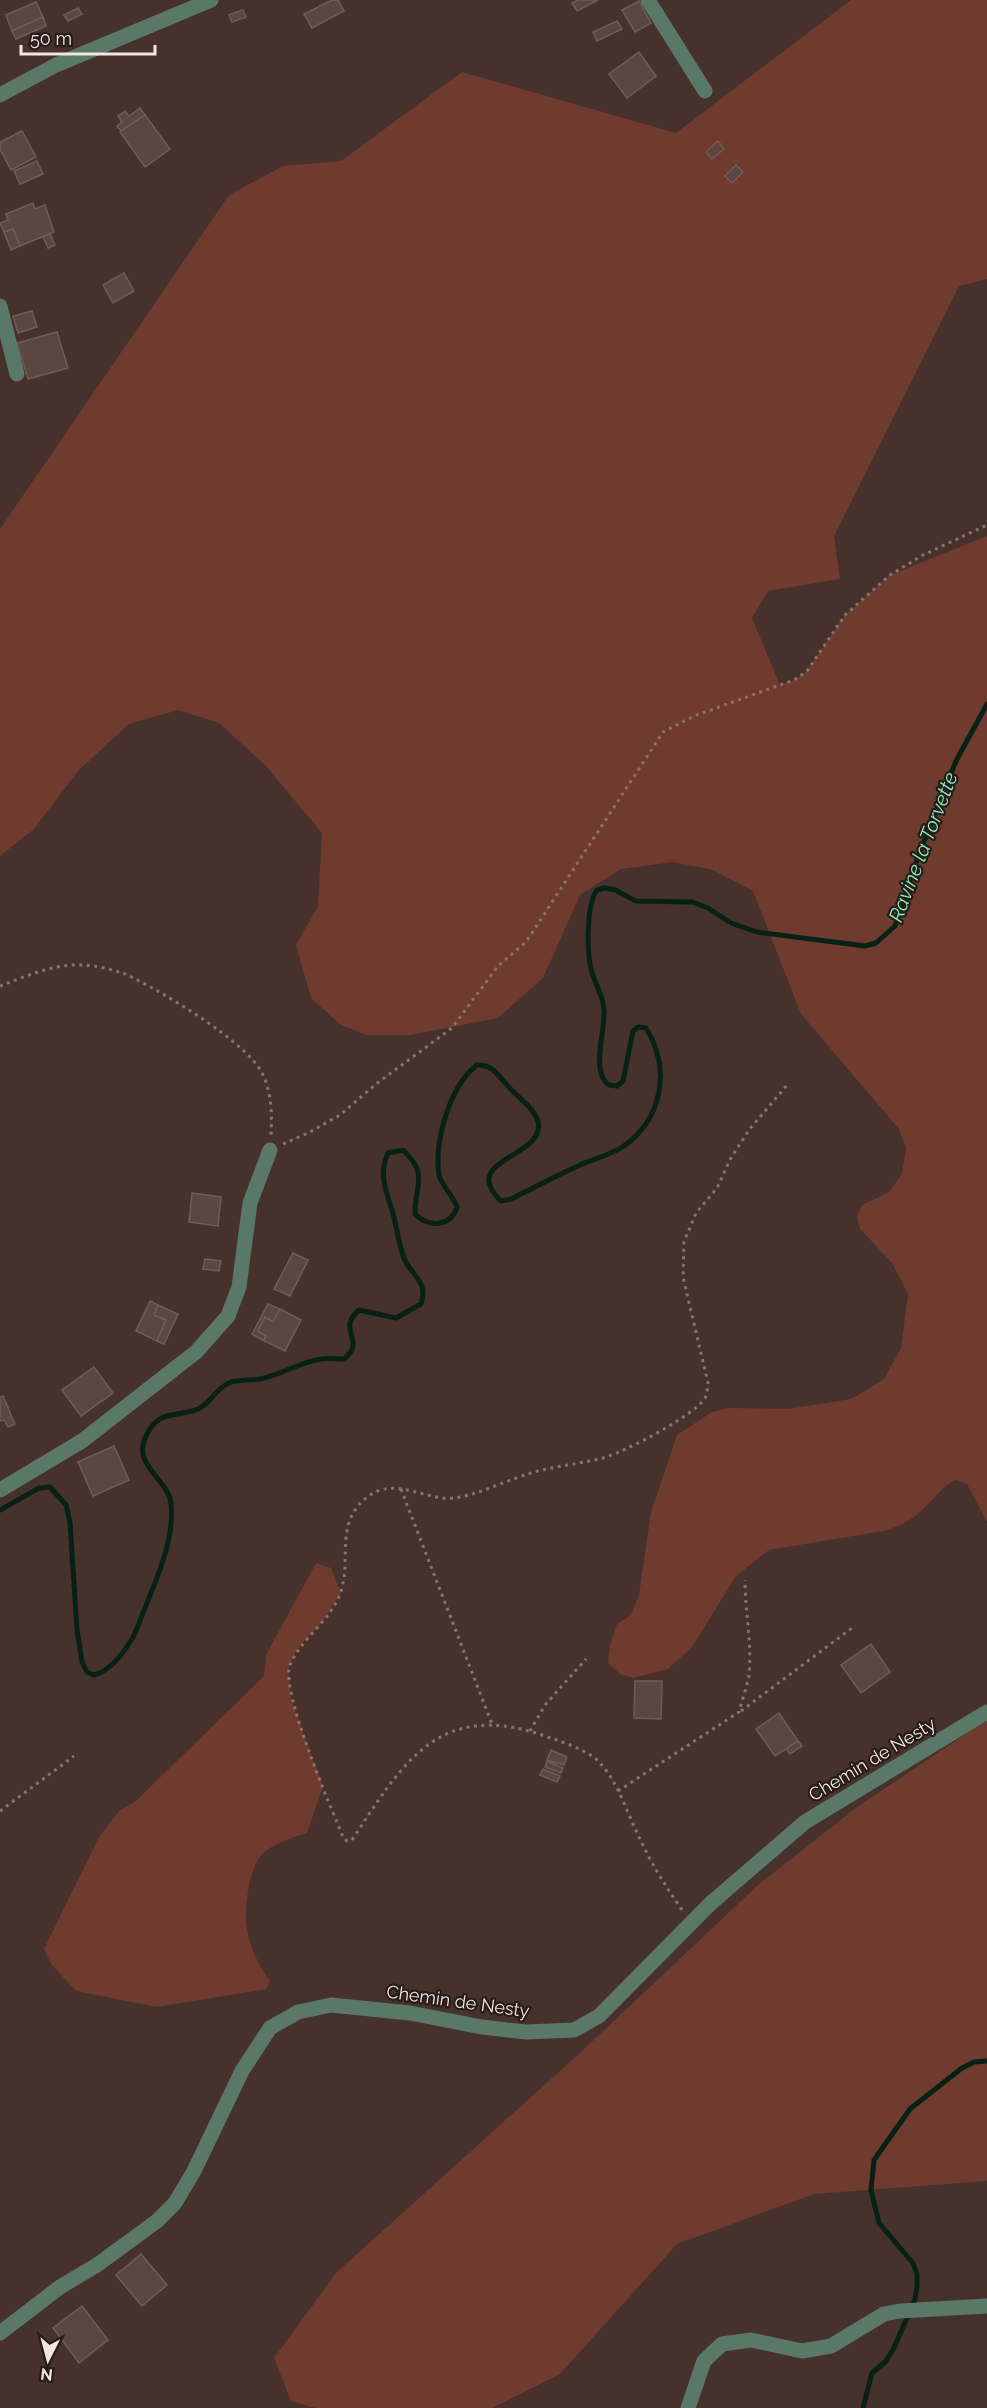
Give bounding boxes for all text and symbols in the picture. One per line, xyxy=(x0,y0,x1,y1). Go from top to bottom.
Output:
scale bar xyxy=(21,18,154,56)
text: 50 m xyxy=(30,28,72,49)
water label: Ravine la Torvette xyxy=(883,769,963,925)
street label: Chemin de Nesty xyxy=(805,1713,939,1805)
street label: Chemin de Nesty xyxy=(385,1981,531,2021)
north arrow xyxy=(18,2330,78,2390)
text: N xyxy=(39,2364,54,2385)

